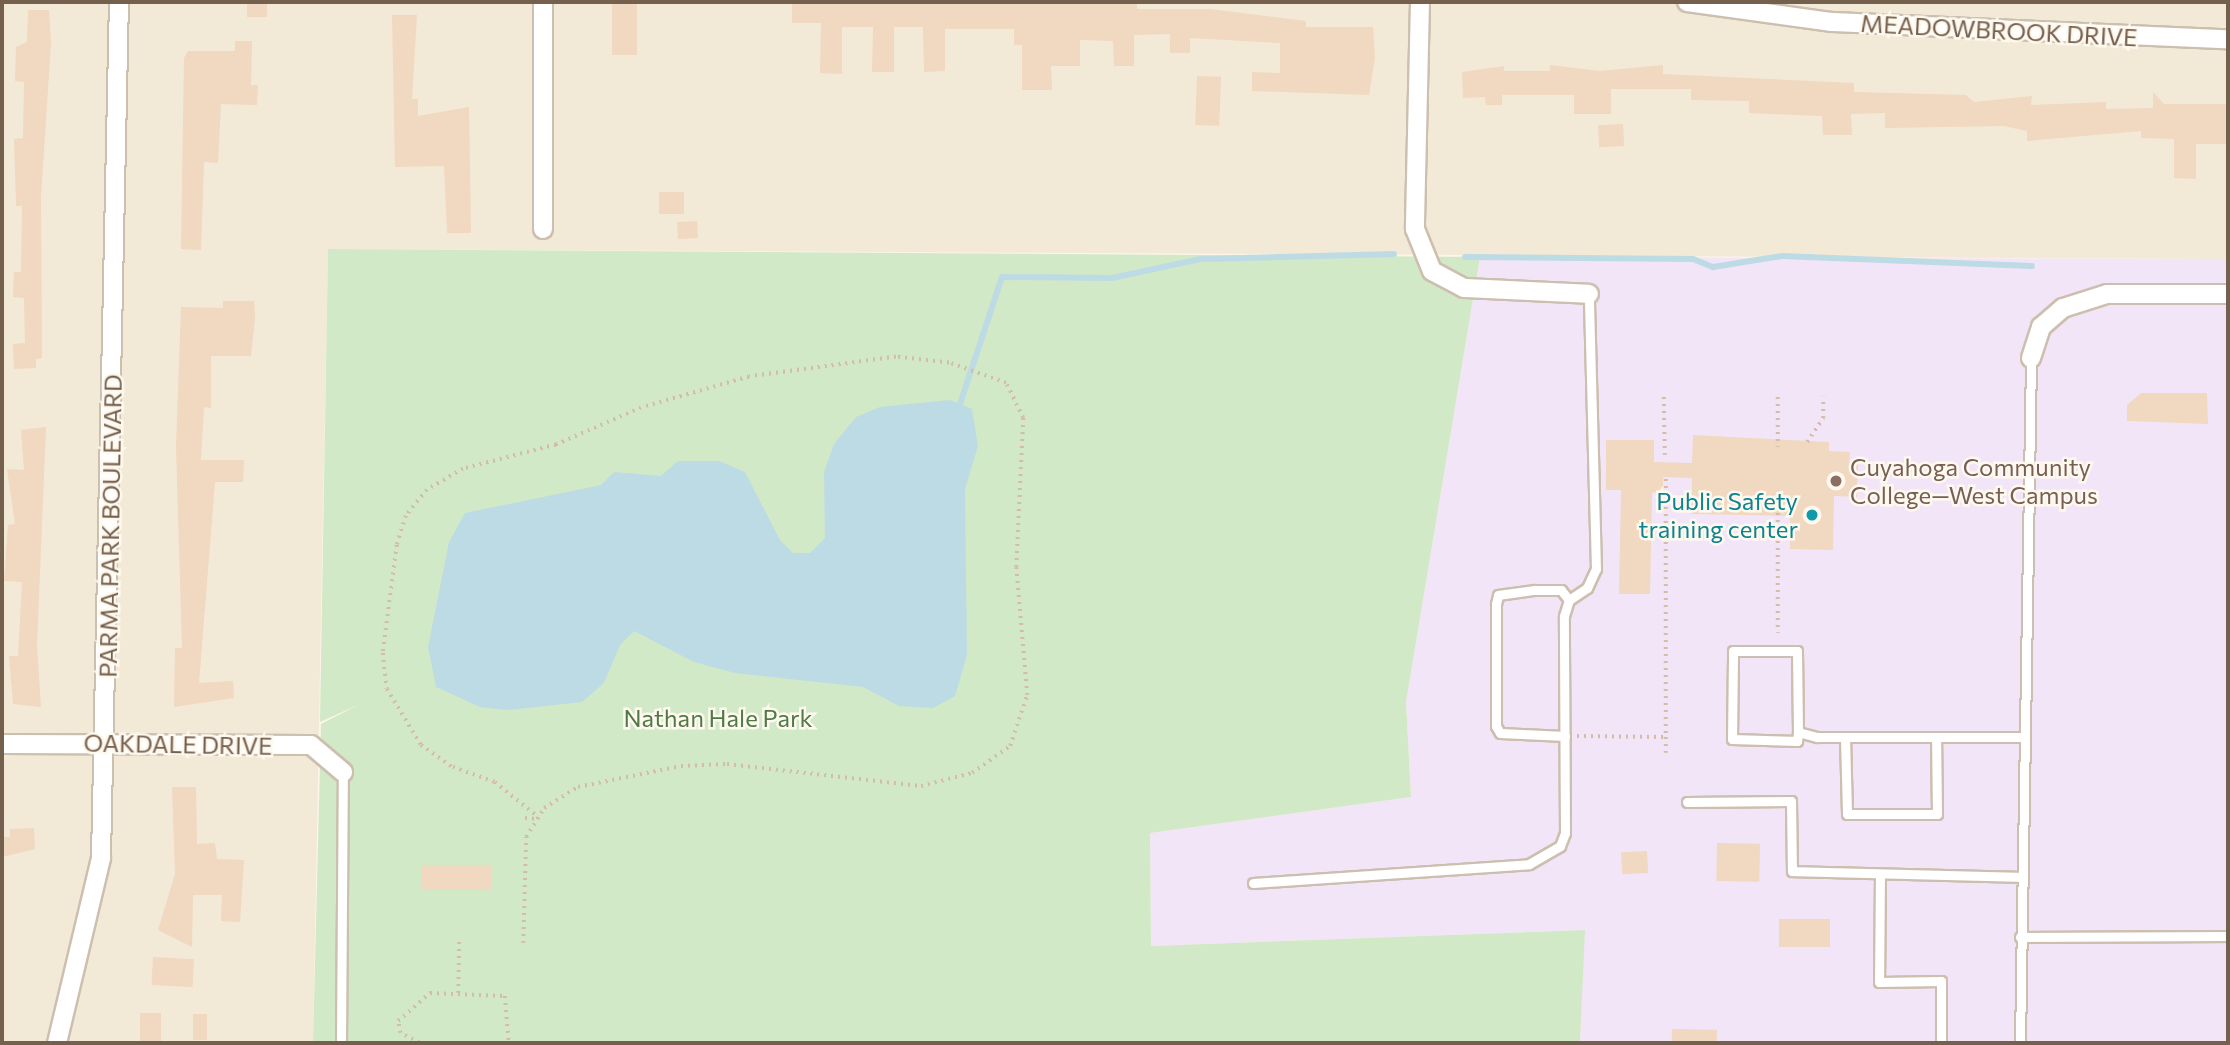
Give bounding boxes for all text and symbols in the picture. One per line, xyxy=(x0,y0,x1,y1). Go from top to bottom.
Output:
street label: MEADOWBROOK DRIVE xyxy=(1860,8,2138,52)
street label: PARMA PARK BOULEVARD xyxy=(93,374,127,678)
place label: Cuyahoga Community College—West Campus xyxy=(1850,453,2098,509)
marker: Cuyahoga Community College—West Campus xyxy=(1828,473,1844,489)
place label: Public Safety training center xyxy=(1639,487,1798,543)
marker: Public Safety training center xyxy=(1804,507,1820,523)
park label: Nathan Hale Park xyxy=(623,704,813,732)
street label: OAKDALE DRIVE xyxy=(83,728,273,760)

